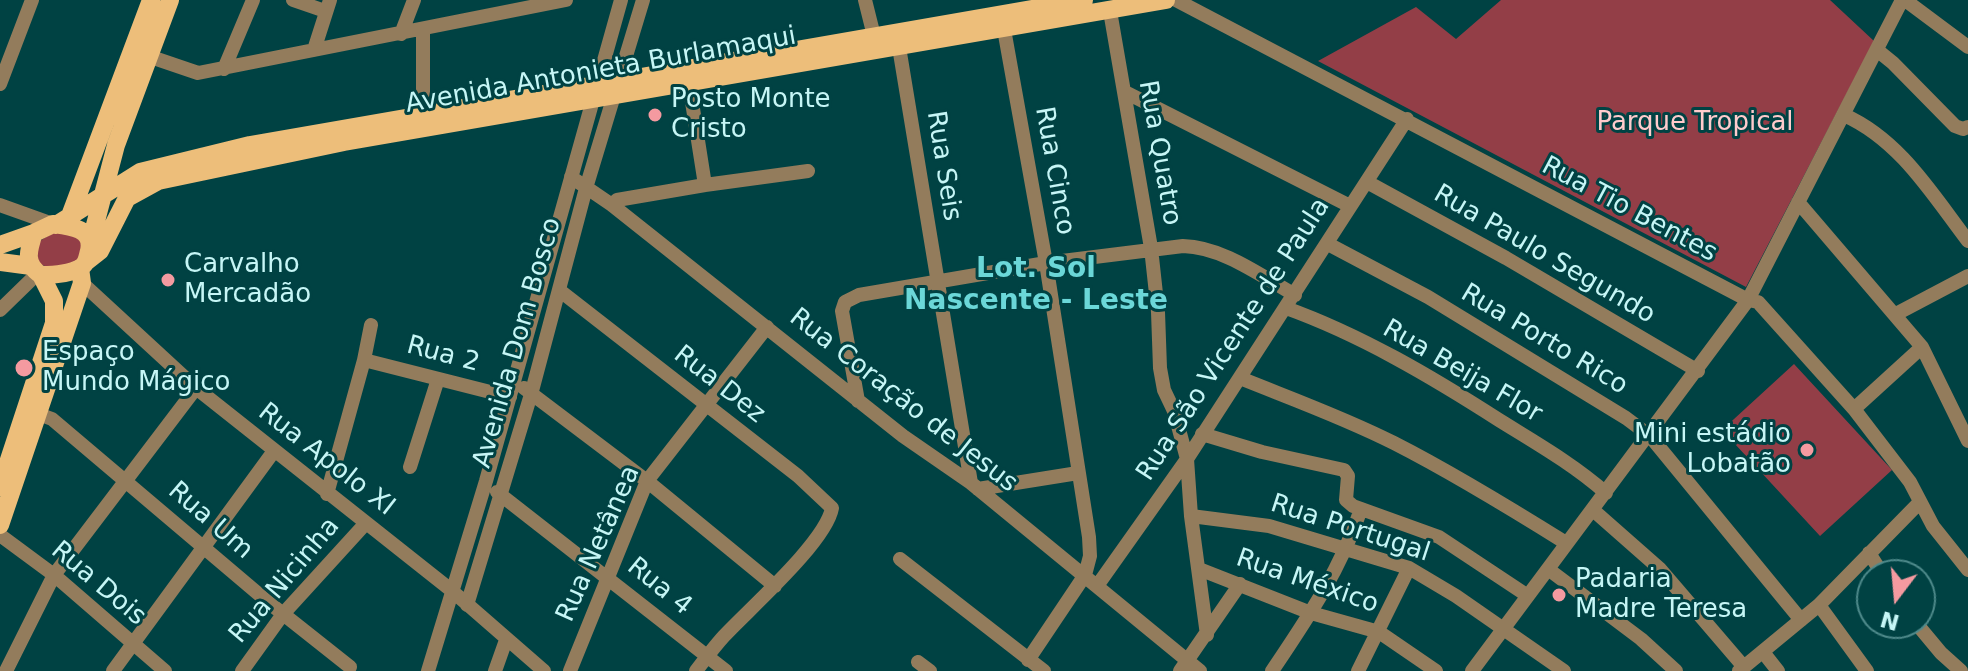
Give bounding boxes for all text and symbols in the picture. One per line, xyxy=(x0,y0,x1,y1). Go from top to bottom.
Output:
street label: Avenida Antonieta Burlamaqui xyxy=(403,21,799,121)
street label: Rua Quatro xyxy=(1131,78,1187,228)
place label: Posto Monte Cristo xyxy=(671,84,831,146)
street label: Rua Cinco xyxy=(1027,104,1081,238)
marker: Posto Monte Cristo xyxy=(646,106,664,124)
park label: Parque Tropical xyxy=(1596,107,1794,139)
street label: Rua Seis xyxy=(919,109,967,223)
street label: Rua Tio Bentes xyxy=(1536,151,1722,269)
street label: Rua Paulo Segundo xyxy=(1428,179,1660,331)
street label: Rua São Vicente de Paula xyxy=(1131,193,1337,487)
street label: Avenida Dom Bosco xyxy=(467,214,569,472)
place label: Carvalho Mercadão xyxy=(184,249,311,310)
district label: Lot. Sol Nascente - Leste xyxy=(904,253,1168,319)
marker: Carvalho Mercadão xyxy=(159,271,177,289)
street label: Rua Porto Rico xyxy=(1455,278,1633,402)
street label: Rua Coração de Jesus xyxy=(783,302,1023,500)
street label: Rua Beija Flor xyxy=(1377,314,1547,430)
street label: Rua 2 xyxy=(403,330,483,380)
place label: Espaço Mundo Mágico xyxy=(42,337,230,398)
street label: Rua Dez xyxy=(667,340,771,430)
marker: Espaço Mundo Mágico xyxy=(13,357,35,379)
street label: Rua Apolo XI xyxy=(252,397,400,523)
place label: Mini estádio Lobatão xyxy=(1634,419,1791,480)
marker: Mini estádio Lobatão xyxy=(1798,441,1816,459)
street label: Rua Netânea xyxy=(551,461,647,627)
street label: Rua Um xyxy=(161,476,259,566)
street label: Rua Portugal xyxy=(1267,489,1433,569)
street label: Rua Nicinha xyxy=(223,512,347,650)
street label: Rua Dois xyxy=(44,535,152,633)
street label: Rua México xyxy=(1232,543,1382,621)
street label: Rua 4 xyxy=(620,552,698,622)
north arrow xyxy=(1856,559,1936,639)
place label: Padaria Madre Teresa xyxy=(1575,564,1747,626)
marker: Padaria Madre Teresa xyxy=(1550,586,1568,604)
text: N xyxy=(1878,606,1902,635)

